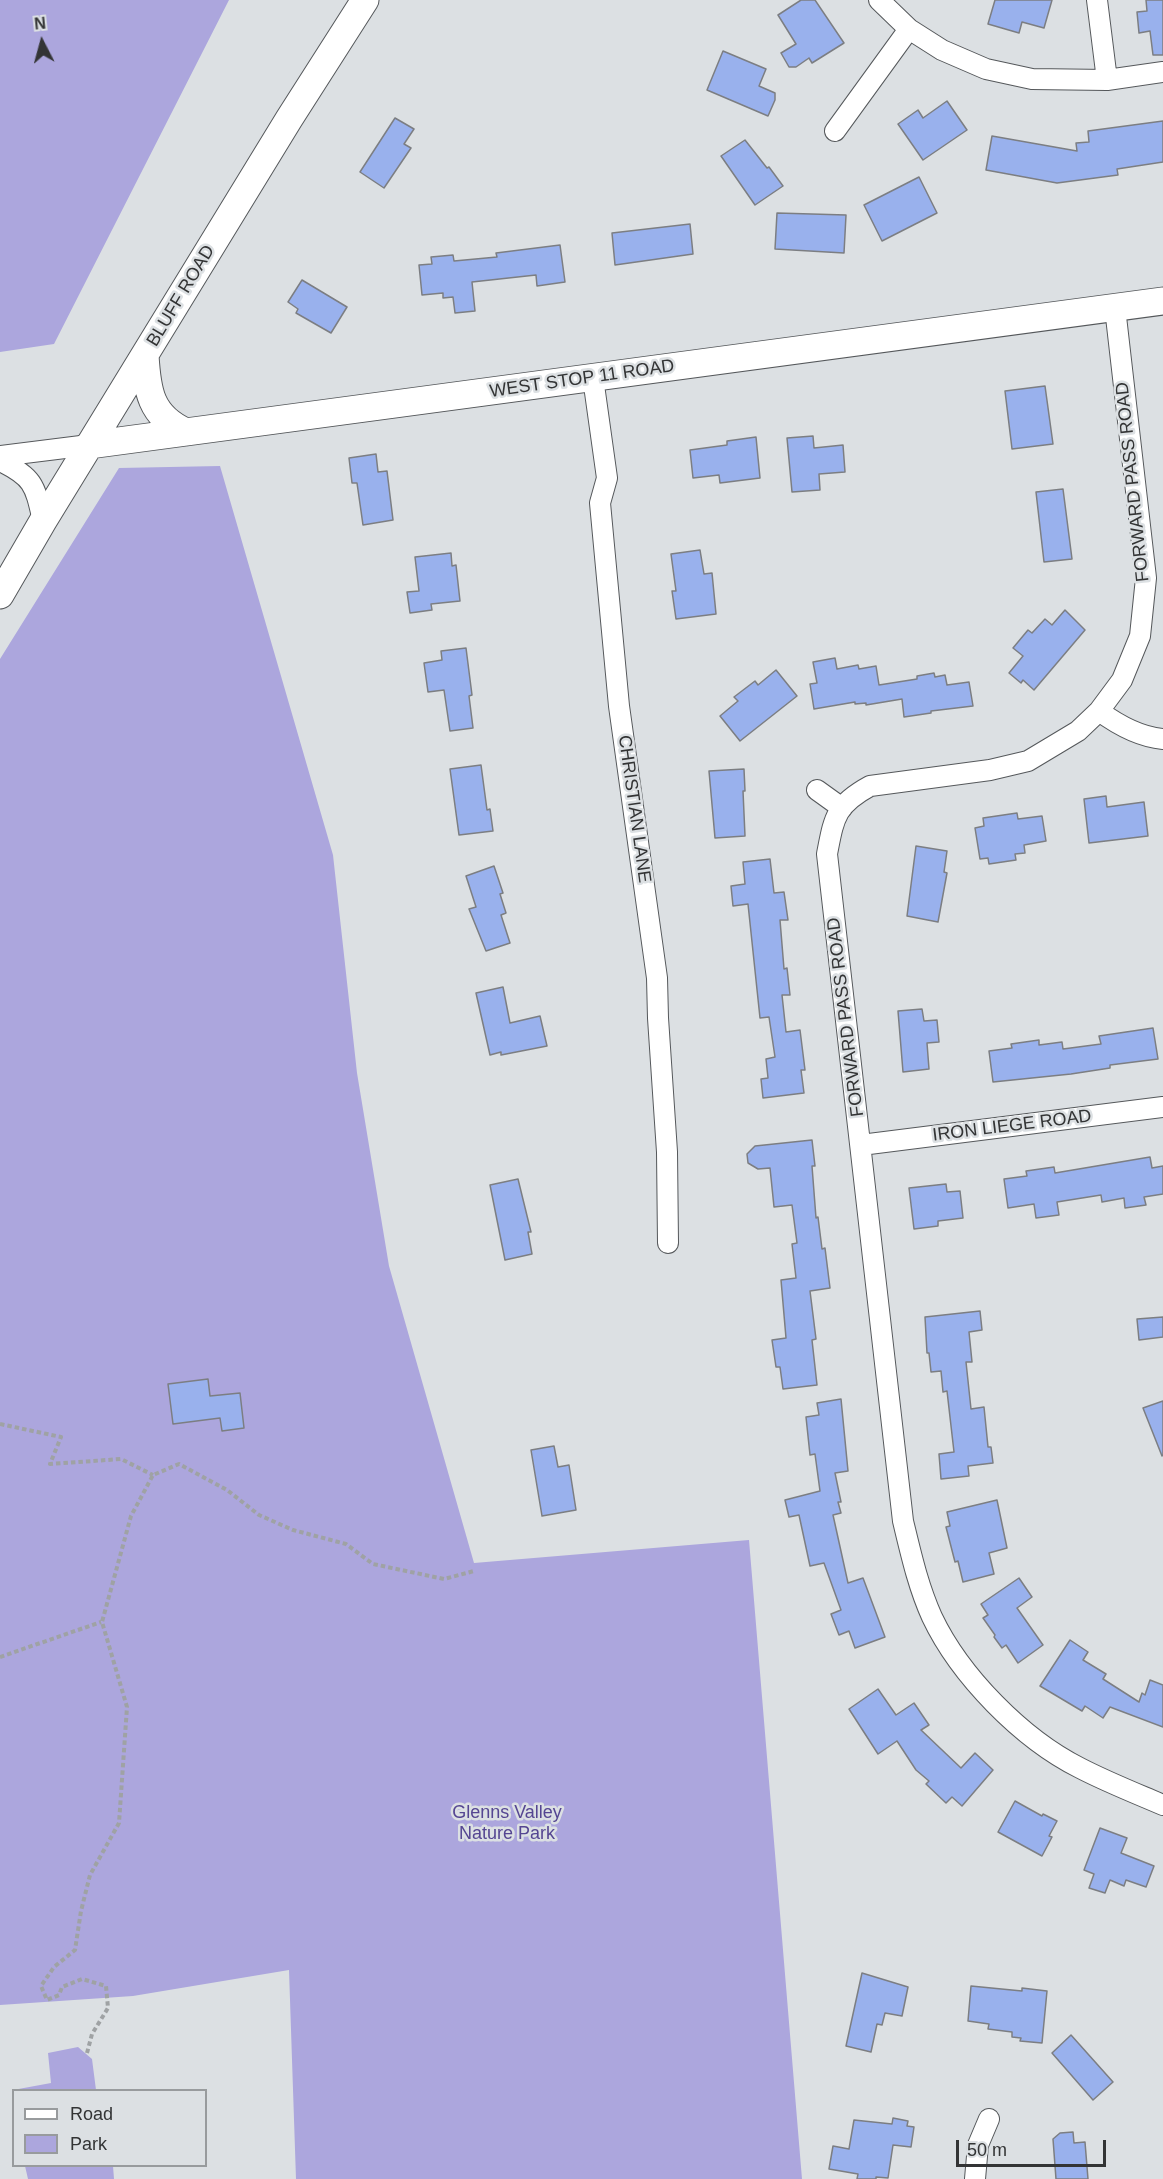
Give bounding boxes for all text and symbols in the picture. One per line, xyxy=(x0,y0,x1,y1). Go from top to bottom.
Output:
north arrow xyxy=(12,12,72,72)
text: N xyxy=(33,15,47,33)
street label: BLUFF ROAD xyxy=(142,242,220,350)
street label: WEST STOP 11 ROAD xyxy=(488,355,676,403)
street label: FORWARD PASS ROAD xyxy=(1112,381,1154,583)
street label: CHRISTIAN LANE xyxy=(613,734,655,884)
street label: FORWARD PASS ROAD xyxy=(823,916,869,1118)
street label: IRON LIEGE ROAD xyxy=(931,1106,1093,1146)
park label: Glenns Valley Nature Park xyxy=(452,1802,562,1844)
legend xyxy=(12,2089,207,2167)
text: Road xyxy=(70,2104,113,2124)
scale bar xyxy=(959,2128,1109,2166)
text: Park xyxy=(70,2134,107,2154)
text: 50 m xyxy=(967,2140,1007,2160)

